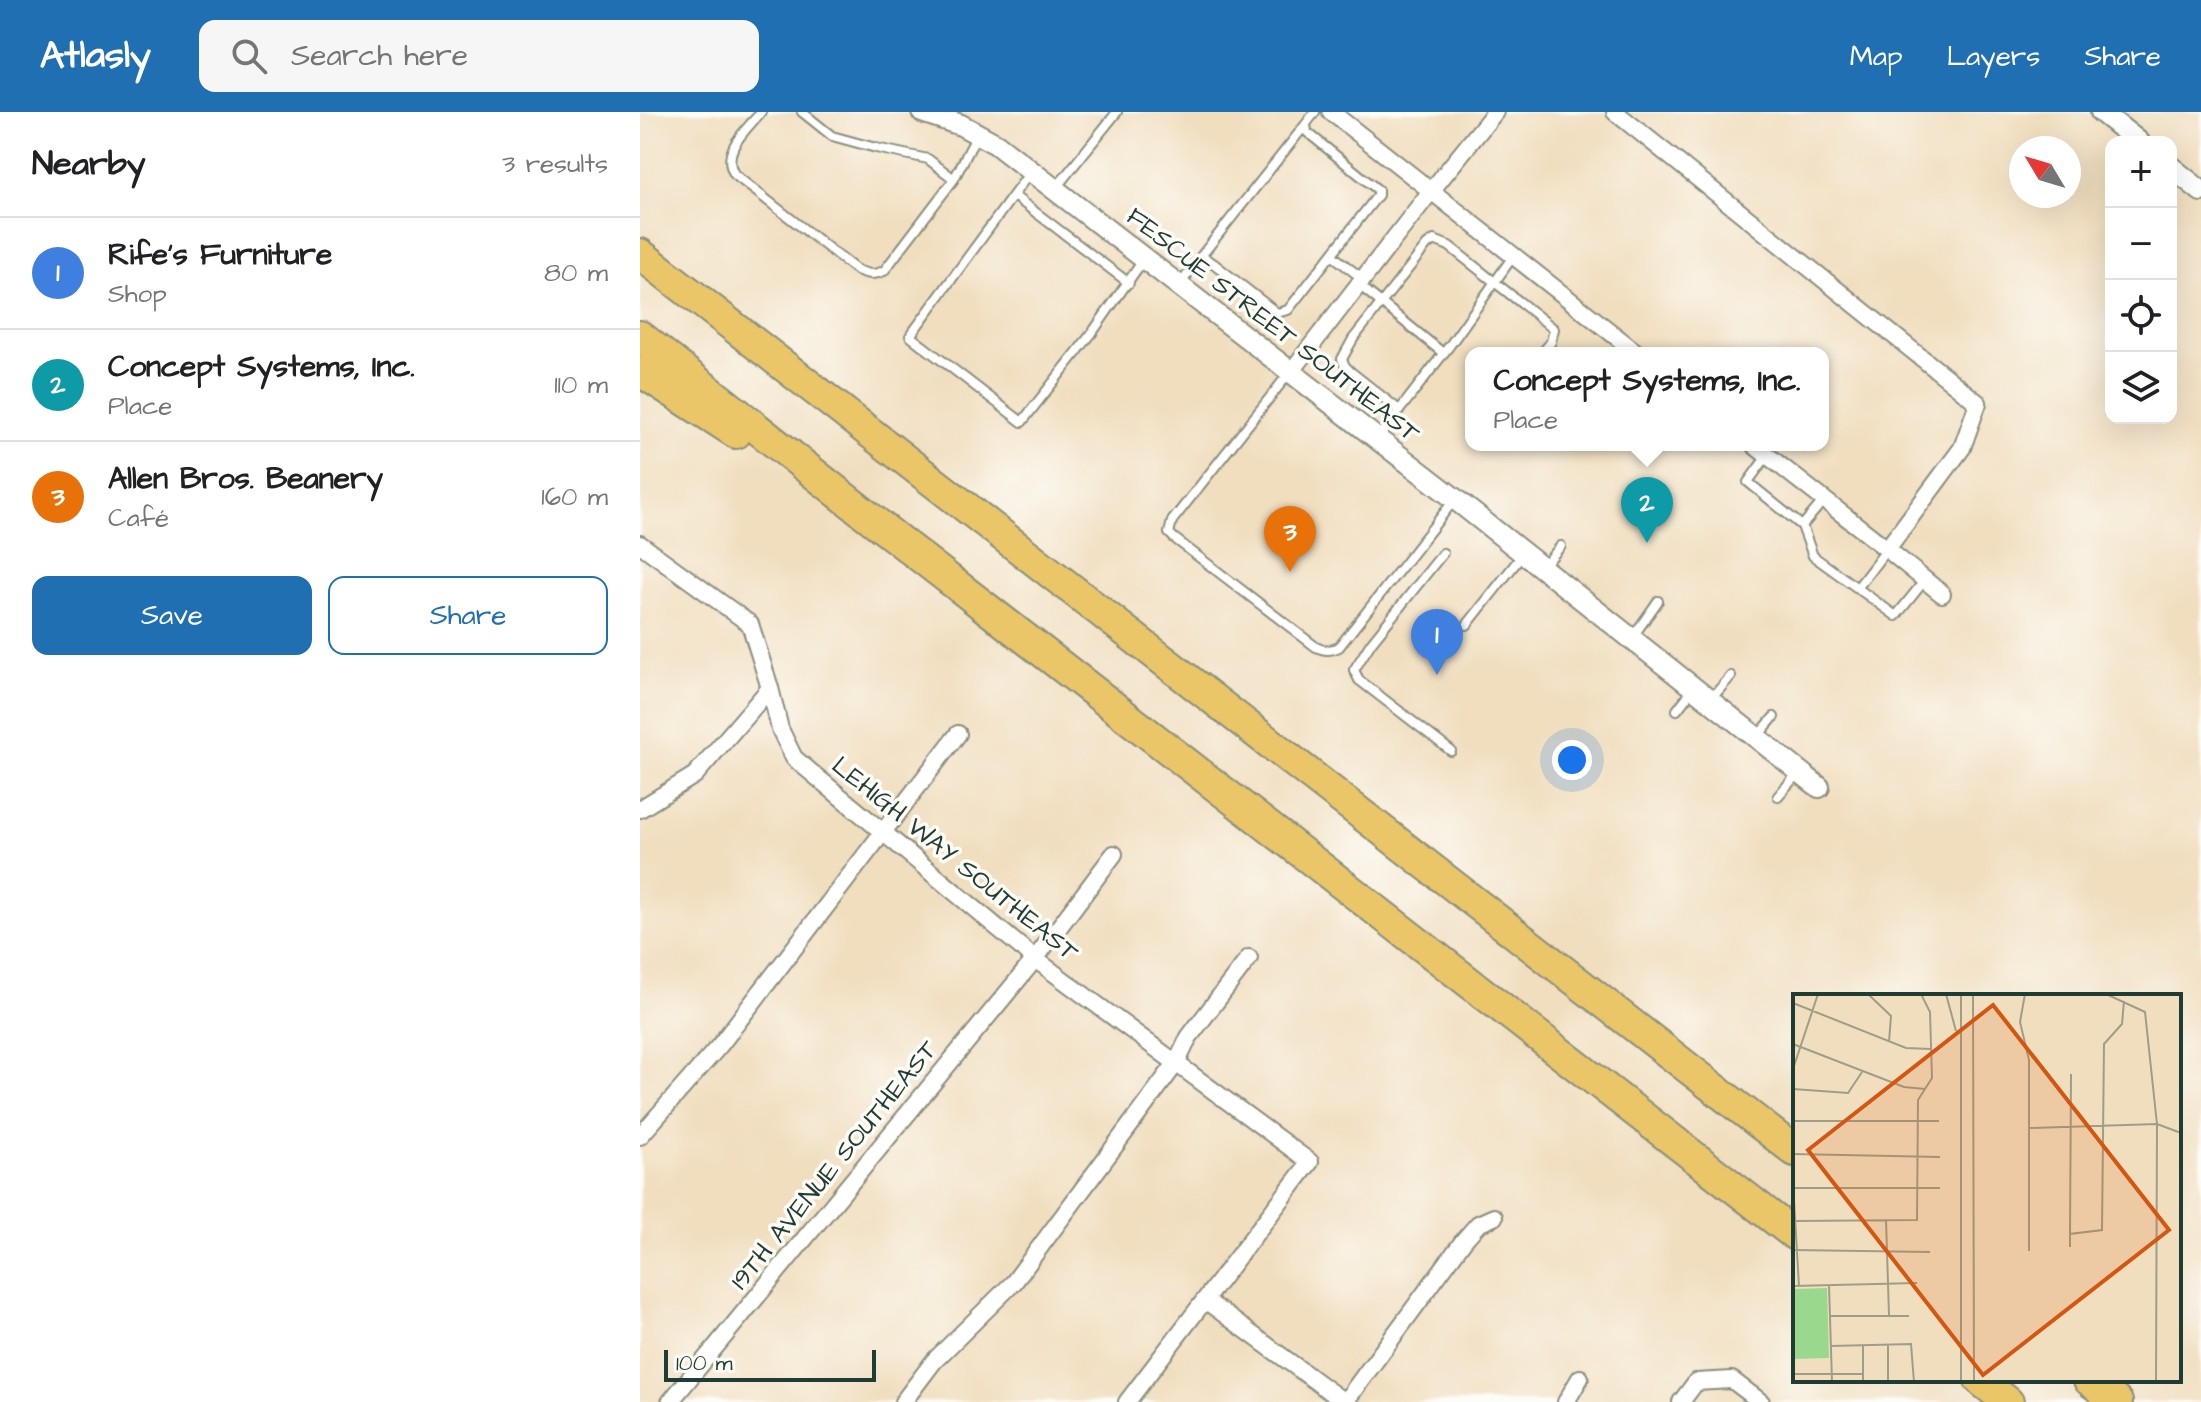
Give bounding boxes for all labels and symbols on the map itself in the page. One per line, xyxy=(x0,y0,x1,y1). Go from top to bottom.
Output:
north arrow xyxy=(2009,136,2081,208)
street label: FESCUE STREET SOUTHEAST xyxy=(1119,199,1428,452)
pin: 2 xyxy=(1621,477,1673,543)
pin: 3 xyxy=(1264,506,1316,572)
pin: 1 xyxy=(1411,609,1463,675)
your location xyxy=(1552,740,1592,780)
street label: LEHIGH WAY SOUTHEAST xyxy=(824,748,1087,970)
inset map xyxy=(1793,994,2181,1382)
street label: 19TH AVENUE SOUTHEAST xyxy=(722,1032,946,1297)
scale bar xyxy=(664,1346,876,1382)

